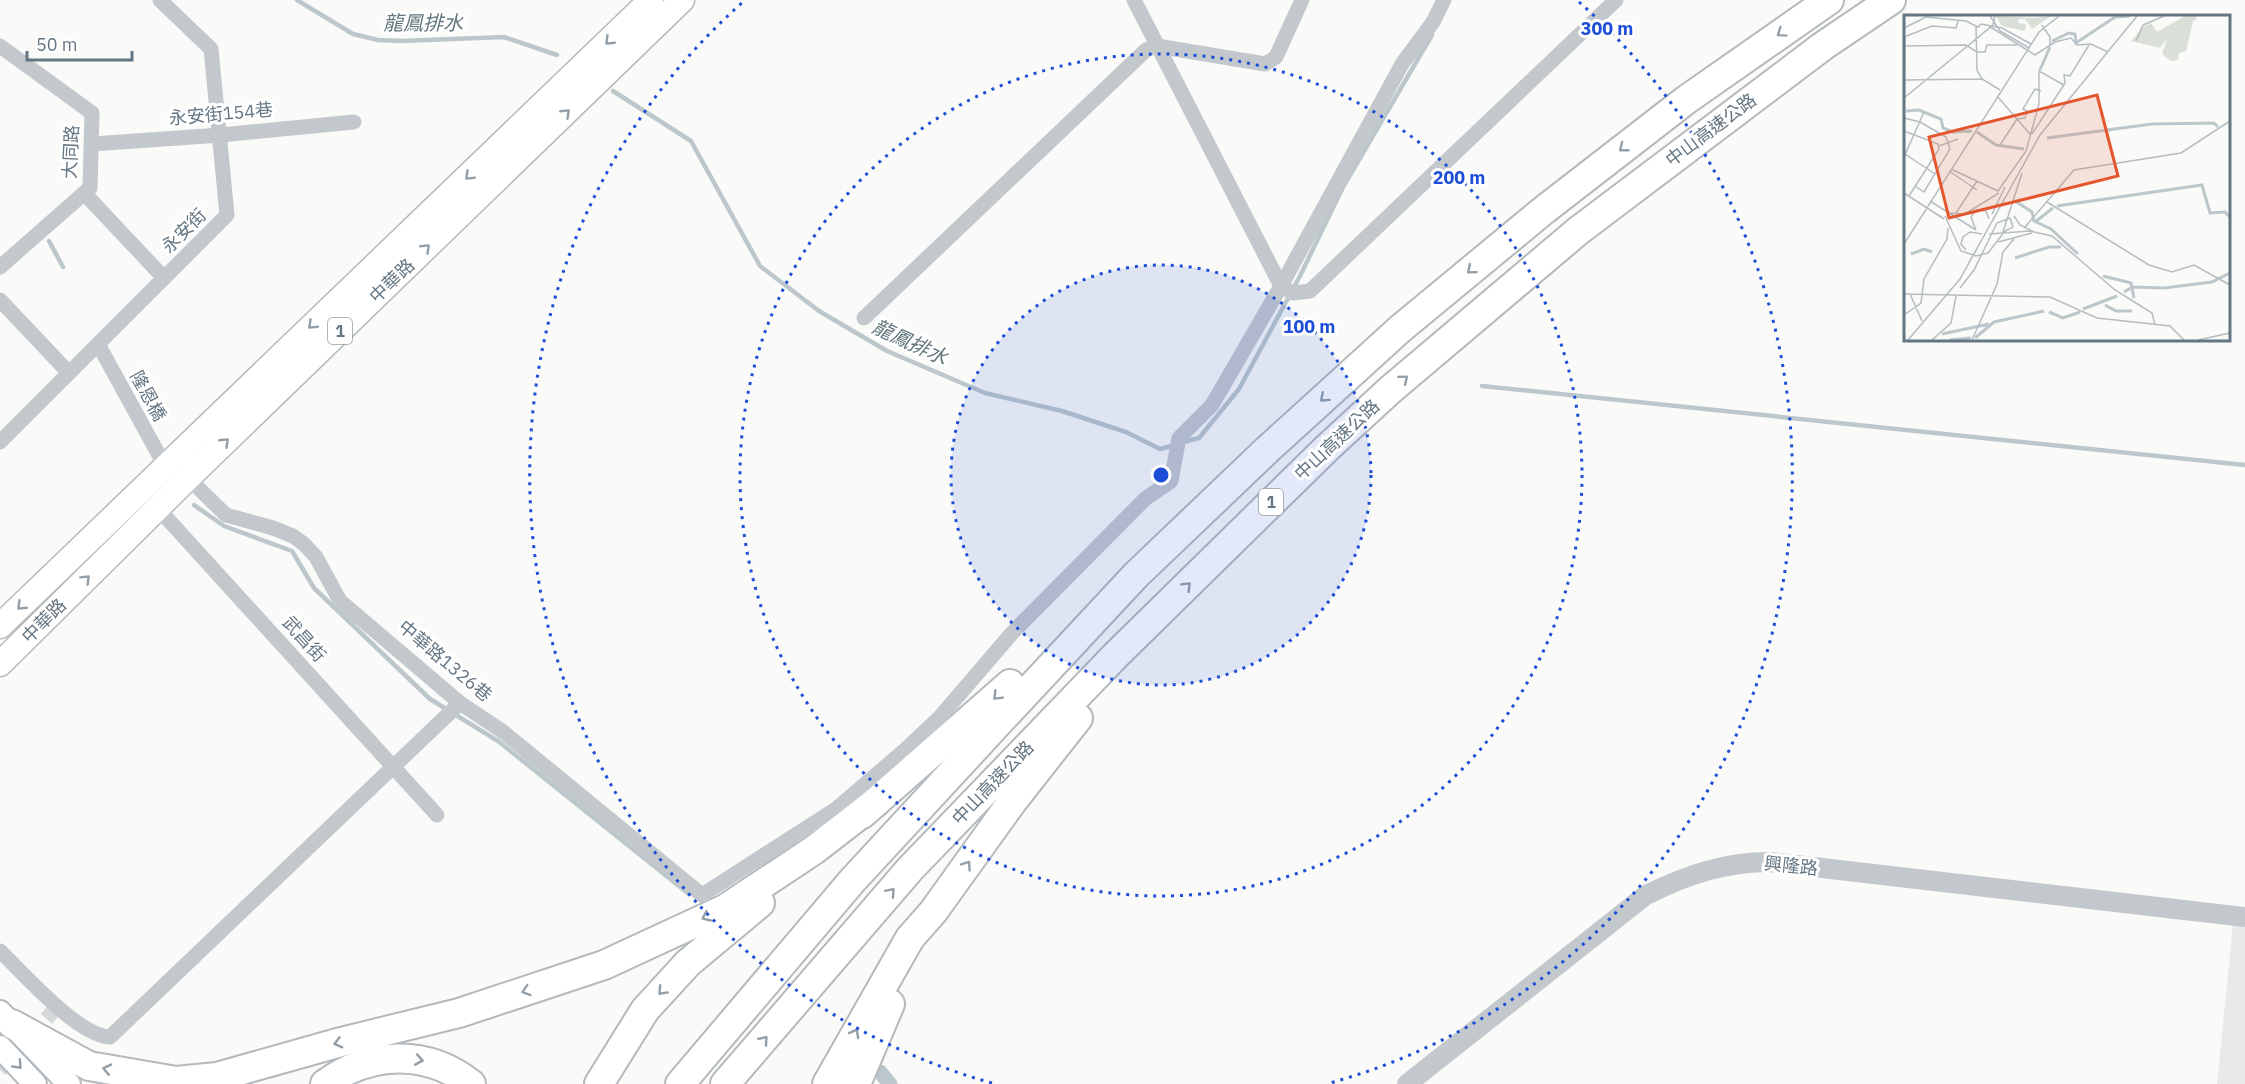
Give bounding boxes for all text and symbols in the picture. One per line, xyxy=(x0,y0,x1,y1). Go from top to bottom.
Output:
water label: 龍鳳排水 xyxy=(383,9,464,36)
inset map xyxy=(1904,15,2230,340)
text: 300 m xyxy=(1581,17,1633,40)
scale bar xyxy=(27,24,132,62)
one-way arrow xyxy=(1777,26,1788,37)
text: 50 m xyxy=(36,33,78,56)
one-way arrow xyxy=(606,33,617,44)
street label: 中山高速公路 xyxy=(1661,88,1761,171)
street label: 永安街154巷 xyxy=(168,97,274,130)
one-way arrow xyxy=(560,109,570,120)
street label: 大同路 xyxy=(58,124,83,180)
one-way arrow xyxy=(1619,141,1630,152)
text: 200 m xyxy=(1433,166,1485,189)
one-way arrow xyxy=(465,168,476,179)
street label: 永安街 xyxy=(156,203,211,258)
one-way arrow xyxy=(418,245,429,256)
street label: 中華路 xyxy=(364,254,419,308)
one-way arrow xyxy=(1467,263,1478,274)
water label: 龍鳳排水 xyxy=(868,312,953,371)
text: 100 m xyxy=(1283,315,1335,338)
one-way arrow xyxy=(309,317,320,328)
road number: 1 xyxy=(328,318,352,344)
street label: 隆恩橋 xyxy=(125,367,172,425)
one-way arrow xyxy=(1397,375,1408,386)
one-way arrow xyxy=(1320,391,1331,402)
street label: 中山高速公路 xyxy=(1289,394,1384,485)
one-way arrow xyxy=(218,438,229,449)
centre of rings xyxy=(1151,465,1171,485)
road number: 1 xyxy=(1259,489,1283,515)
one-way arrow xyxy=(80,575,90,586)
one-way arrow xyxy=(1180,582,1191,592)
street label: 中華路 xyxy=(16,593,71,648)
one-way arrow xyxy=(17,599,27,610)
street label: 武昌街 xyxy=(278,611,331,666)
street label: 中華路1326巷 xyxy=(394,615,497,706)
one-way arrow xyxy=(994,688,1005,699)
street label: 中山高速公路 xyxy=(947,736,1038,829)
street label: 興隆路 xyxy=(1763,851,1819,880)
one-way arrow xyxy=(960,860,971,871)
one-way arrow xyxy=(883,888,894,899)
one-way arrow xyxy=(702,910,713,922)
one-way arrow xyxy=(521,984,532,996)
one-way arrow xyxy=(658,984,669,995)
one-way arrow xyxy=(848,1028,859,1039)
one-way arrow xyxy=(333,1035,343,1048)
one-way arrow xyxy=(756,1036,767,1047)
one-way arrow xyxy=(414,1053,424,1066)
one-way arrow xyxy=(10,1058,21,1069)
one-way arrow xyxy=(102,1064,112,1077)

